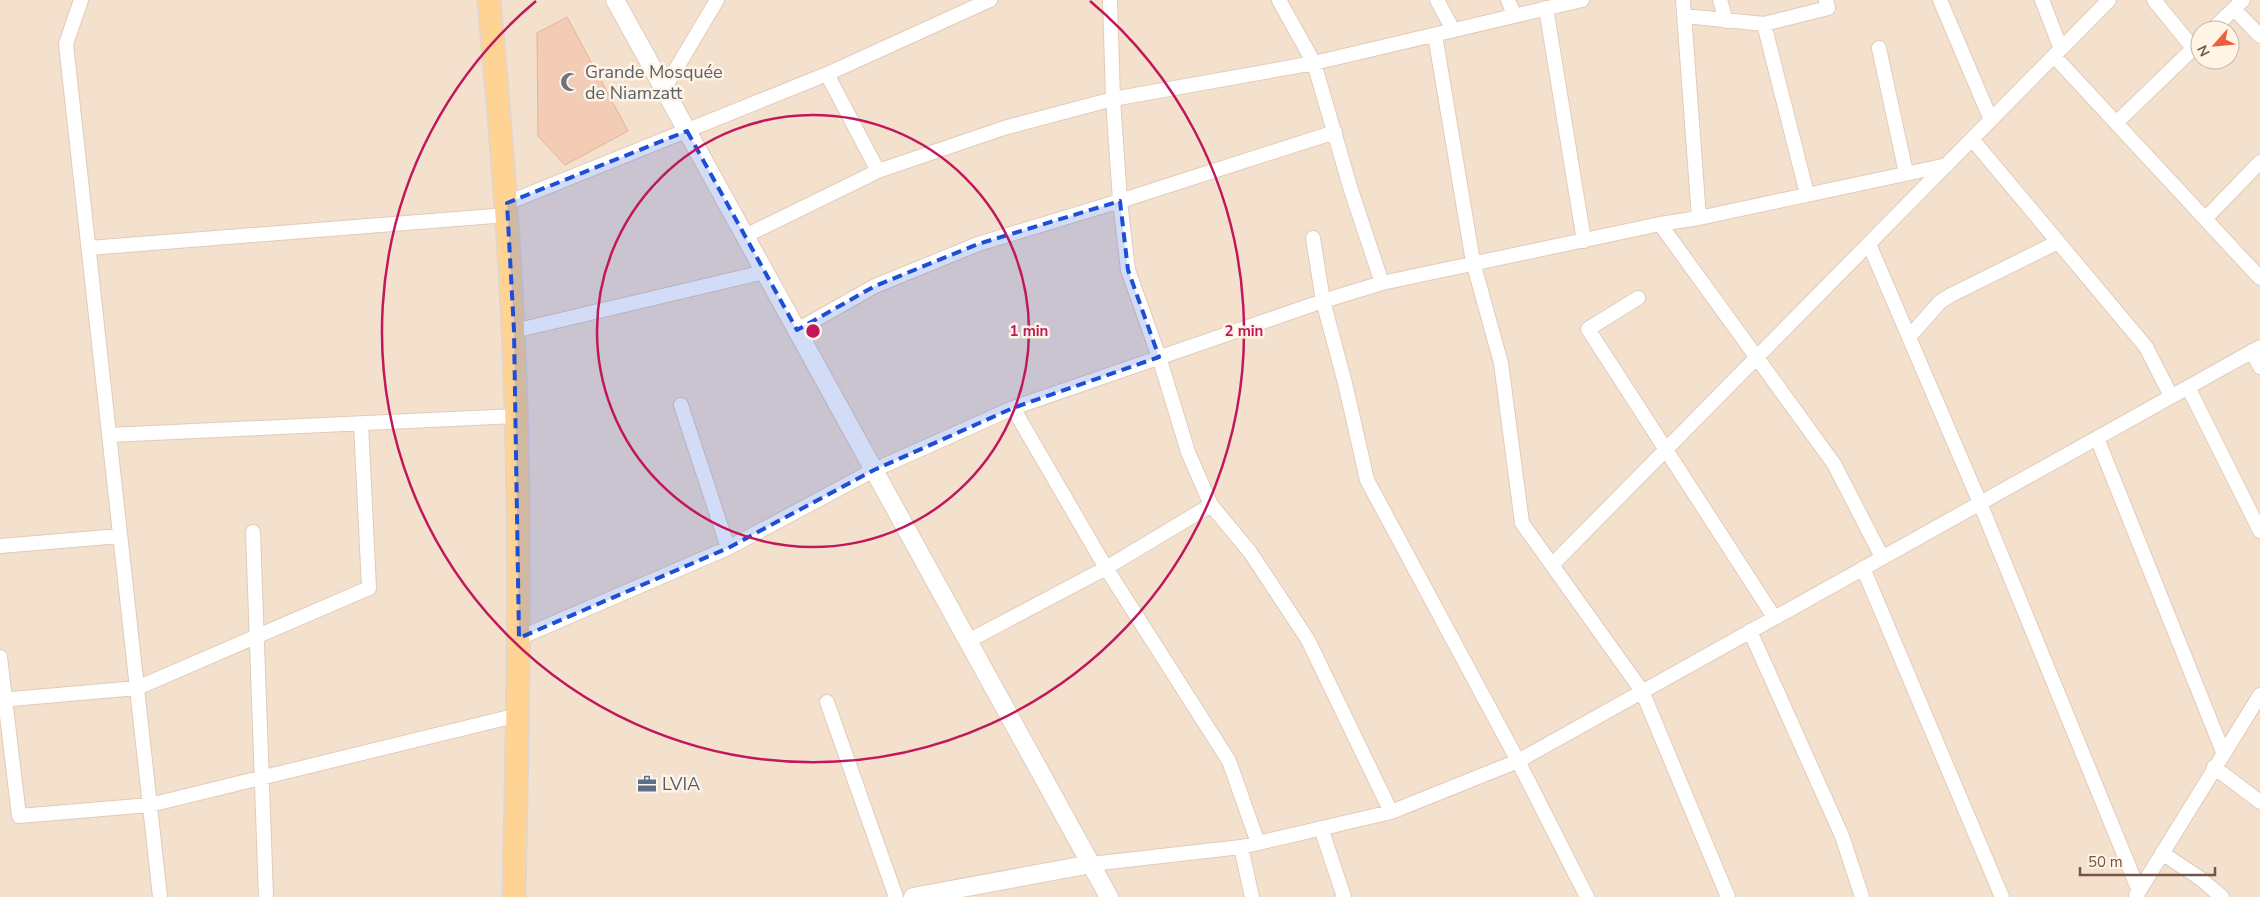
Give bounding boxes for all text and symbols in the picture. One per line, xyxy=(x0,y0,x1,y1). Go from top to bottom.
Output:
north arrow xyxy=(2190,20,2240,70)
text: N xyxy=(2193,42,2215,60)
place label: Grande Mosquée de Niamzatt xyxy=(585,60,723,105)
mosque icon: Grande Mosquée de Niamzatt xyxy=(559,71,581,93)
text: 1 min xyxy=(1010,321,1048,341)
text: 2 min xyxy=(1225,321,1263,341)
centre of rings xyxy=(804,322,822,340)
place label: LVIA xyxy=(662,772,700,796)
office icon: LVIA xyxy=(636,773,658,795)
scale bar xyxy=(2080,844,2215,876)
text: 50 m xyxy=(2088,852,2123,872)

